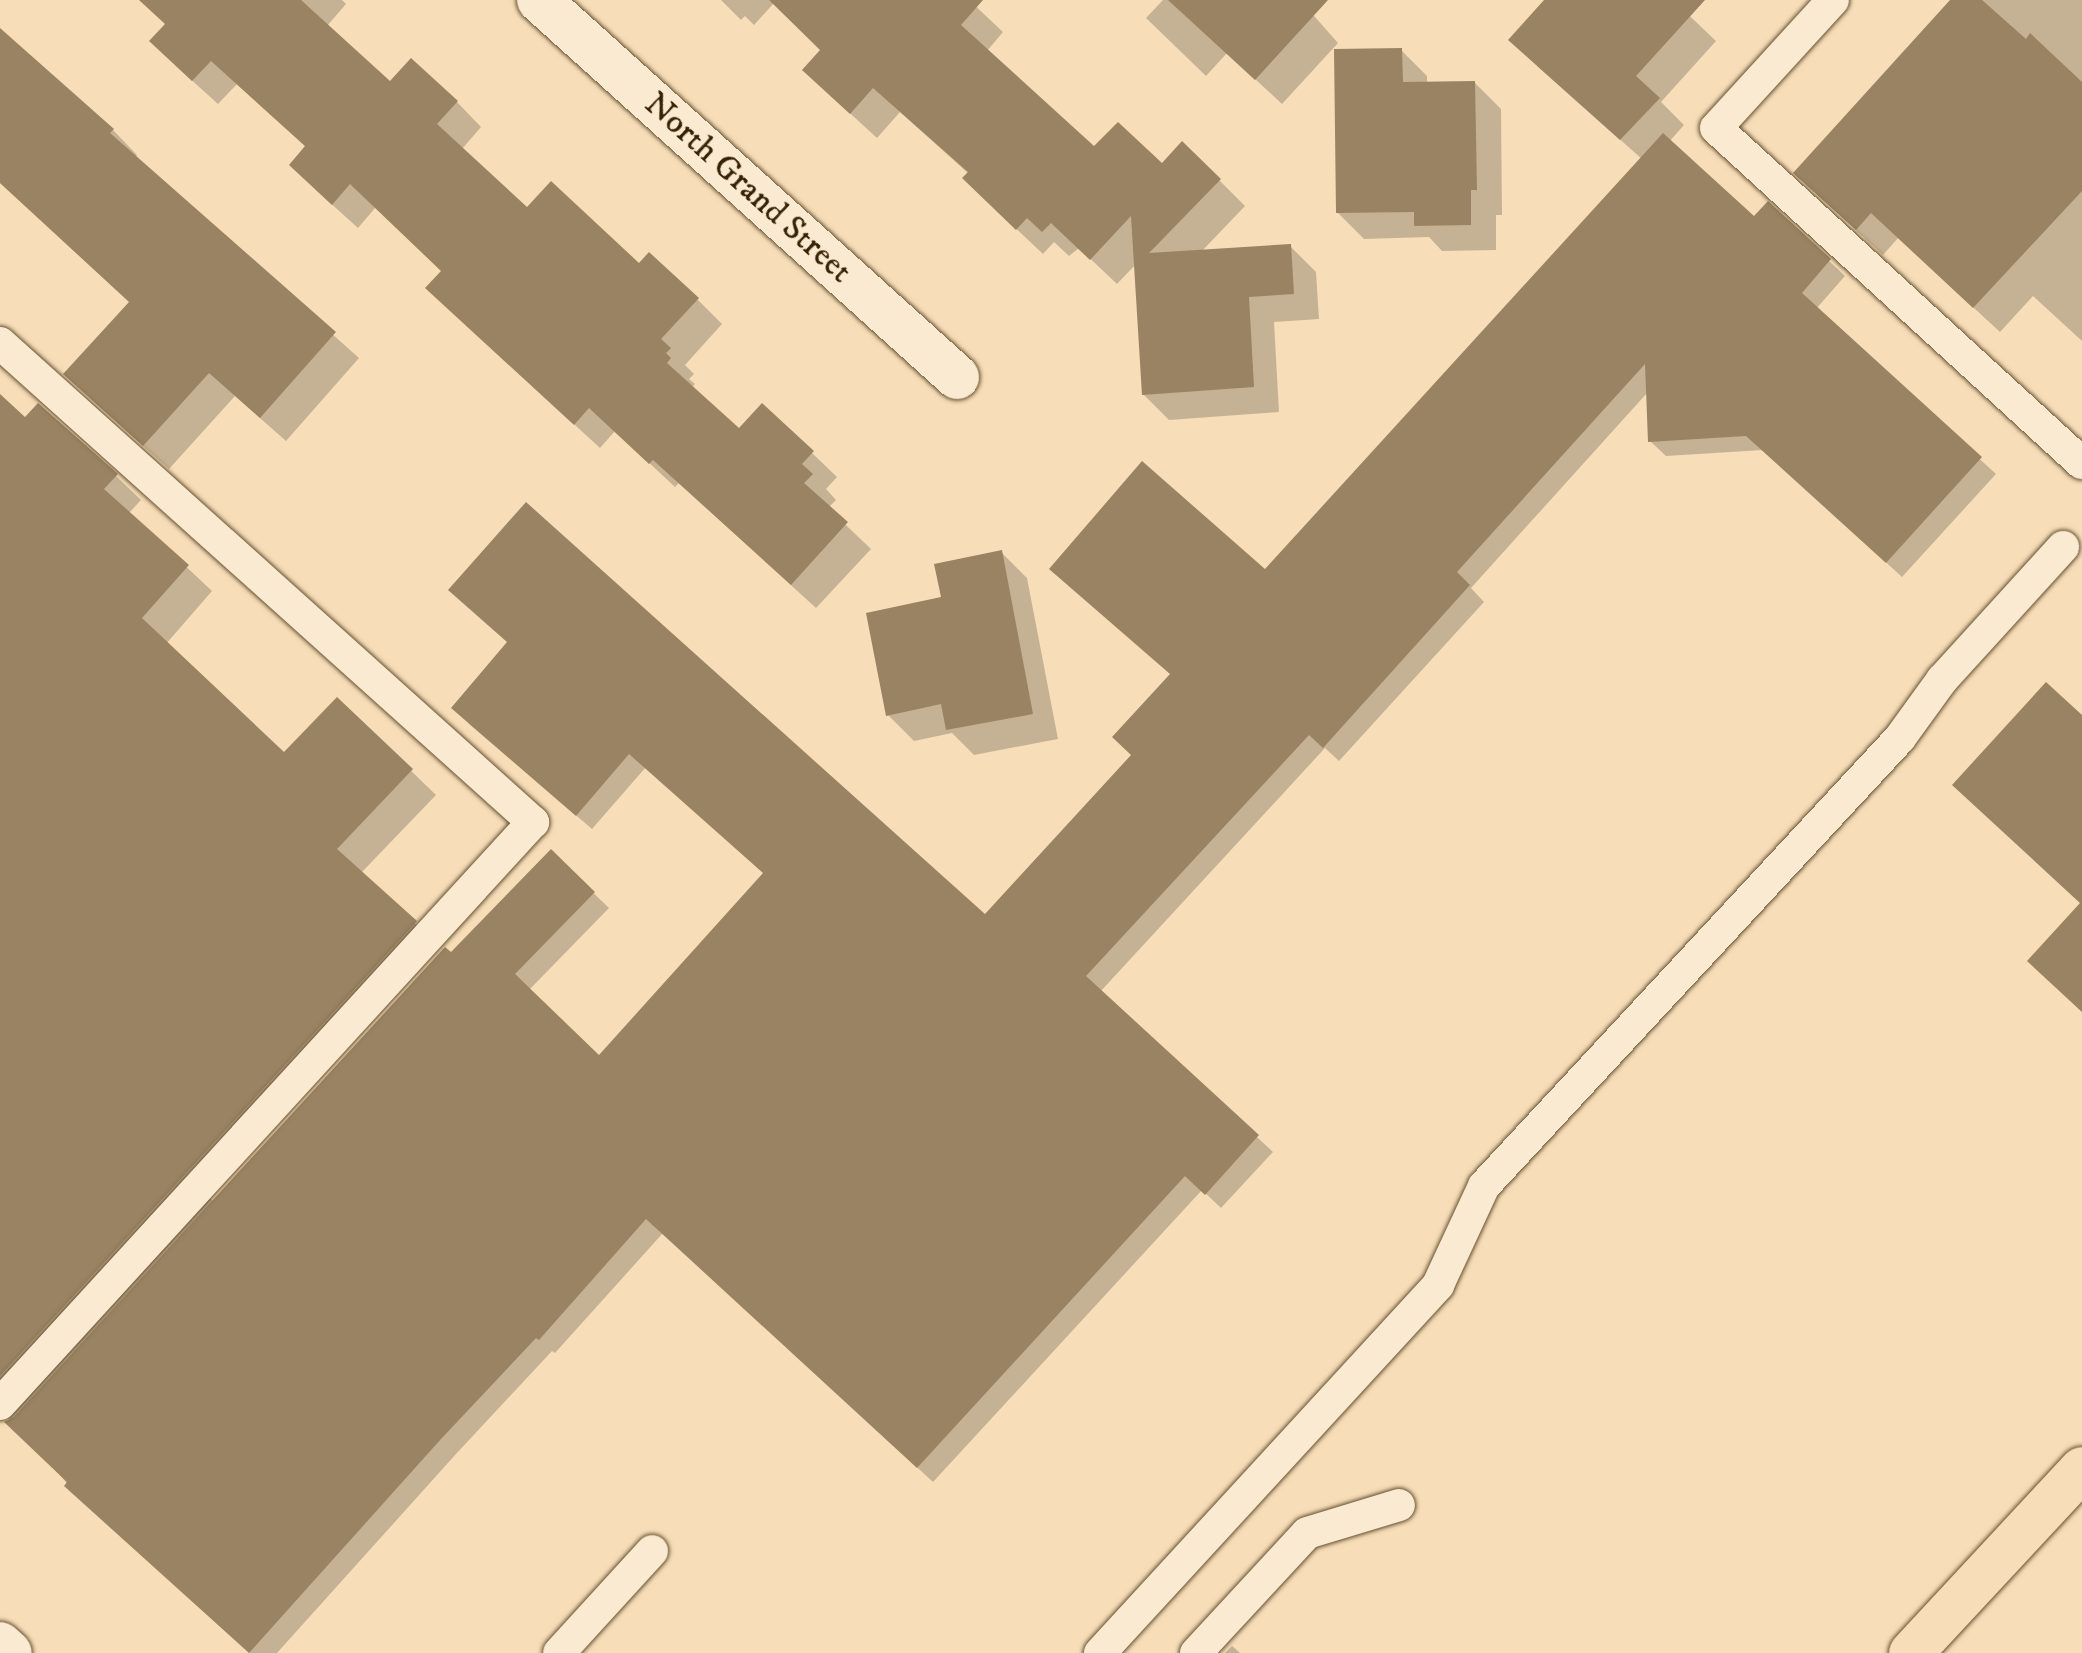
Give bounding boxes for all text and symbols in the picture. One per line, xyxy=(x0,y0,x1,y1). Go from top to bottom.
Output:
street label: North Grand Street xyxy=(636,84,860,292)

